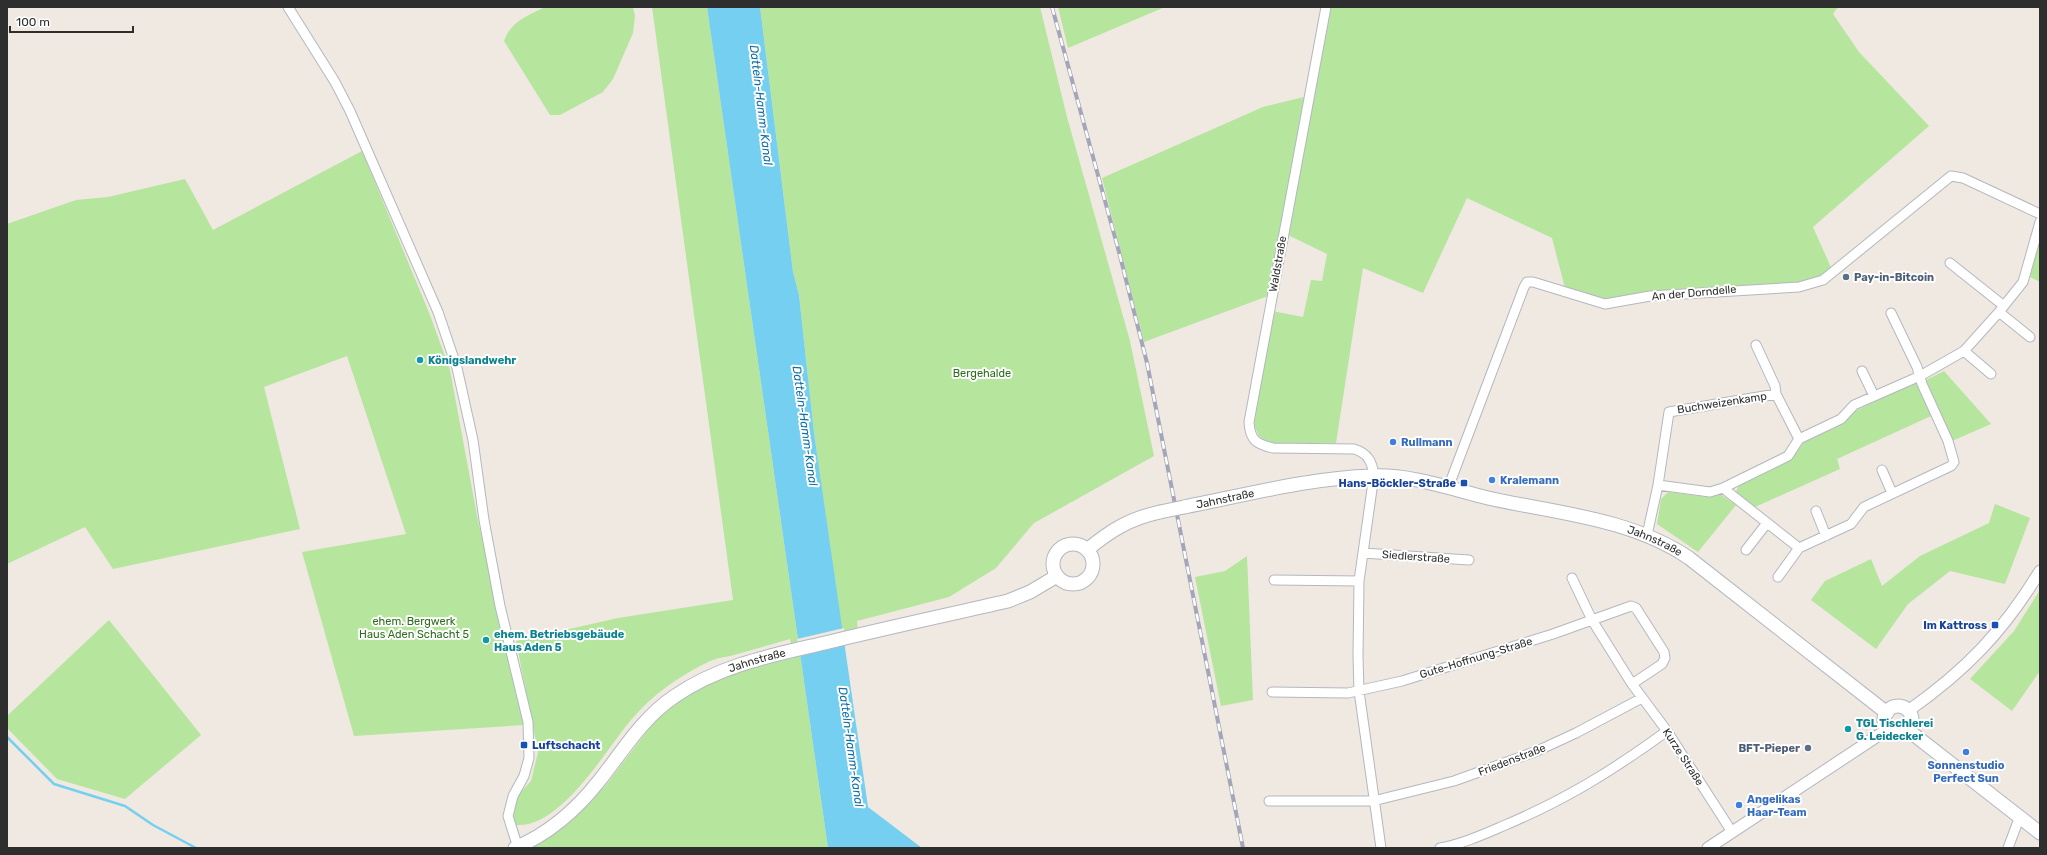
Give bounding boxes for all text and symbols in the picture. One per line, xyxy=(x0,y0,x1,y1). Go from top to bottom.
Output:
scale bar xyxy=(10,8,133,34)
text: 100 m xyxy=(16,15,50,29)
water label: Datteln-Hamm-Kanal xyxy=(747,44,775,167)
street label: Waldstraße xyxy=(1267,235,1289,293)
place label: Pay-in-Bitcoin xyxy=(1854,271,1934,284)
marker: Pay-in-Bitcoin xyxy=(1841,272,1851,282)
street label: An der Dorndelle xyxy=(1651,283,1737,303)
place label: Königslandwehr xyxy=(428,354,516,367)
marker: Königslandwehr xyxy=(415,355,425,365)
water label: Datteln-Hamm-Kanal xyxy=(790,365,821,488)
park label: Bergehalde xyxy=(953,367,1011,380)
street label: Buchweizenkamp xyxy=(1676,390,1768,416)
place label: Rullmann xyxy=(1401,436,1453,449)
marker: Rullmann xyxy=(1388,437,1398,447)
place label: Kralemann xyxy=(1500,474,1559,487)
marker: Kralemann xyxy=(1487,475,1497,485)
place label: Hans-Böckler-Straße xyxy=(1339,477,1456,490)
marker: Hans-Böckler-Straße xyxy=(1459,478,1469,488)
street label: Jahnstraße xyxy=(1195,486,1255,511)
street label: Jahnstraße xyxy=(1626,523,1685,559)
street label: Siedlerstraße xyxy=(1382,548,1450,566)
park label: ehem. Bergwerk Haus Aden Schacht 5 xyxy=(359,615,469,641)
place label: Im Kattross xyxy=(1923,619,1987,632)
marker: Im Kattross xyxy=(1990,620,2000,630)
place label: ehem. Betriebsgebäude Haus Aden 5 xyxy=(494,628,625,654)
marker: ehem. Betriebsgebäude Haus Aden 5 xyxy=(481,635,491,645)
street label: Gute-Hoffnung-Straße xyxy=(1418,635,1534,681)
street label: Jahnstraße xyxy=(726,646,787,675)
water label: Datteln-Hamm-Kanal xyxy=(836,686,867,809)
place label: TGL Tischlerei G. Leidecker xyxy=(1856,717,1933,743)
marker: TGL Tischlerei G. Leidecker xyxy=(1843,724,1853,734)
street label: Kurze Straße xyxy=(1660,726,1706,788)
place label: Luftschacht xyxy=(532,739,600,752)
marker: Luftschacht xyxy=(519,740,529,750)
street label: Friedenstraße xyxy=(1476,741,1548,779)
place label: BFT-Pieper xyxy=(1738,742,1800,755)
marker: BFT-Pieper xyxy=(1803,743,1813,753)
marker: Sonnenstudio Perfect Sun xyxy=(1961,747,1971,757)
place label: Sonnenstudio Perfect Sun xyxy=(1928,759,2005,785)
place label: Angelikas Haar-Team xyxy=(1747,793,1807,819)
marker: Angelikas Haar-Team xyxy=(1734,800,1744,810)

